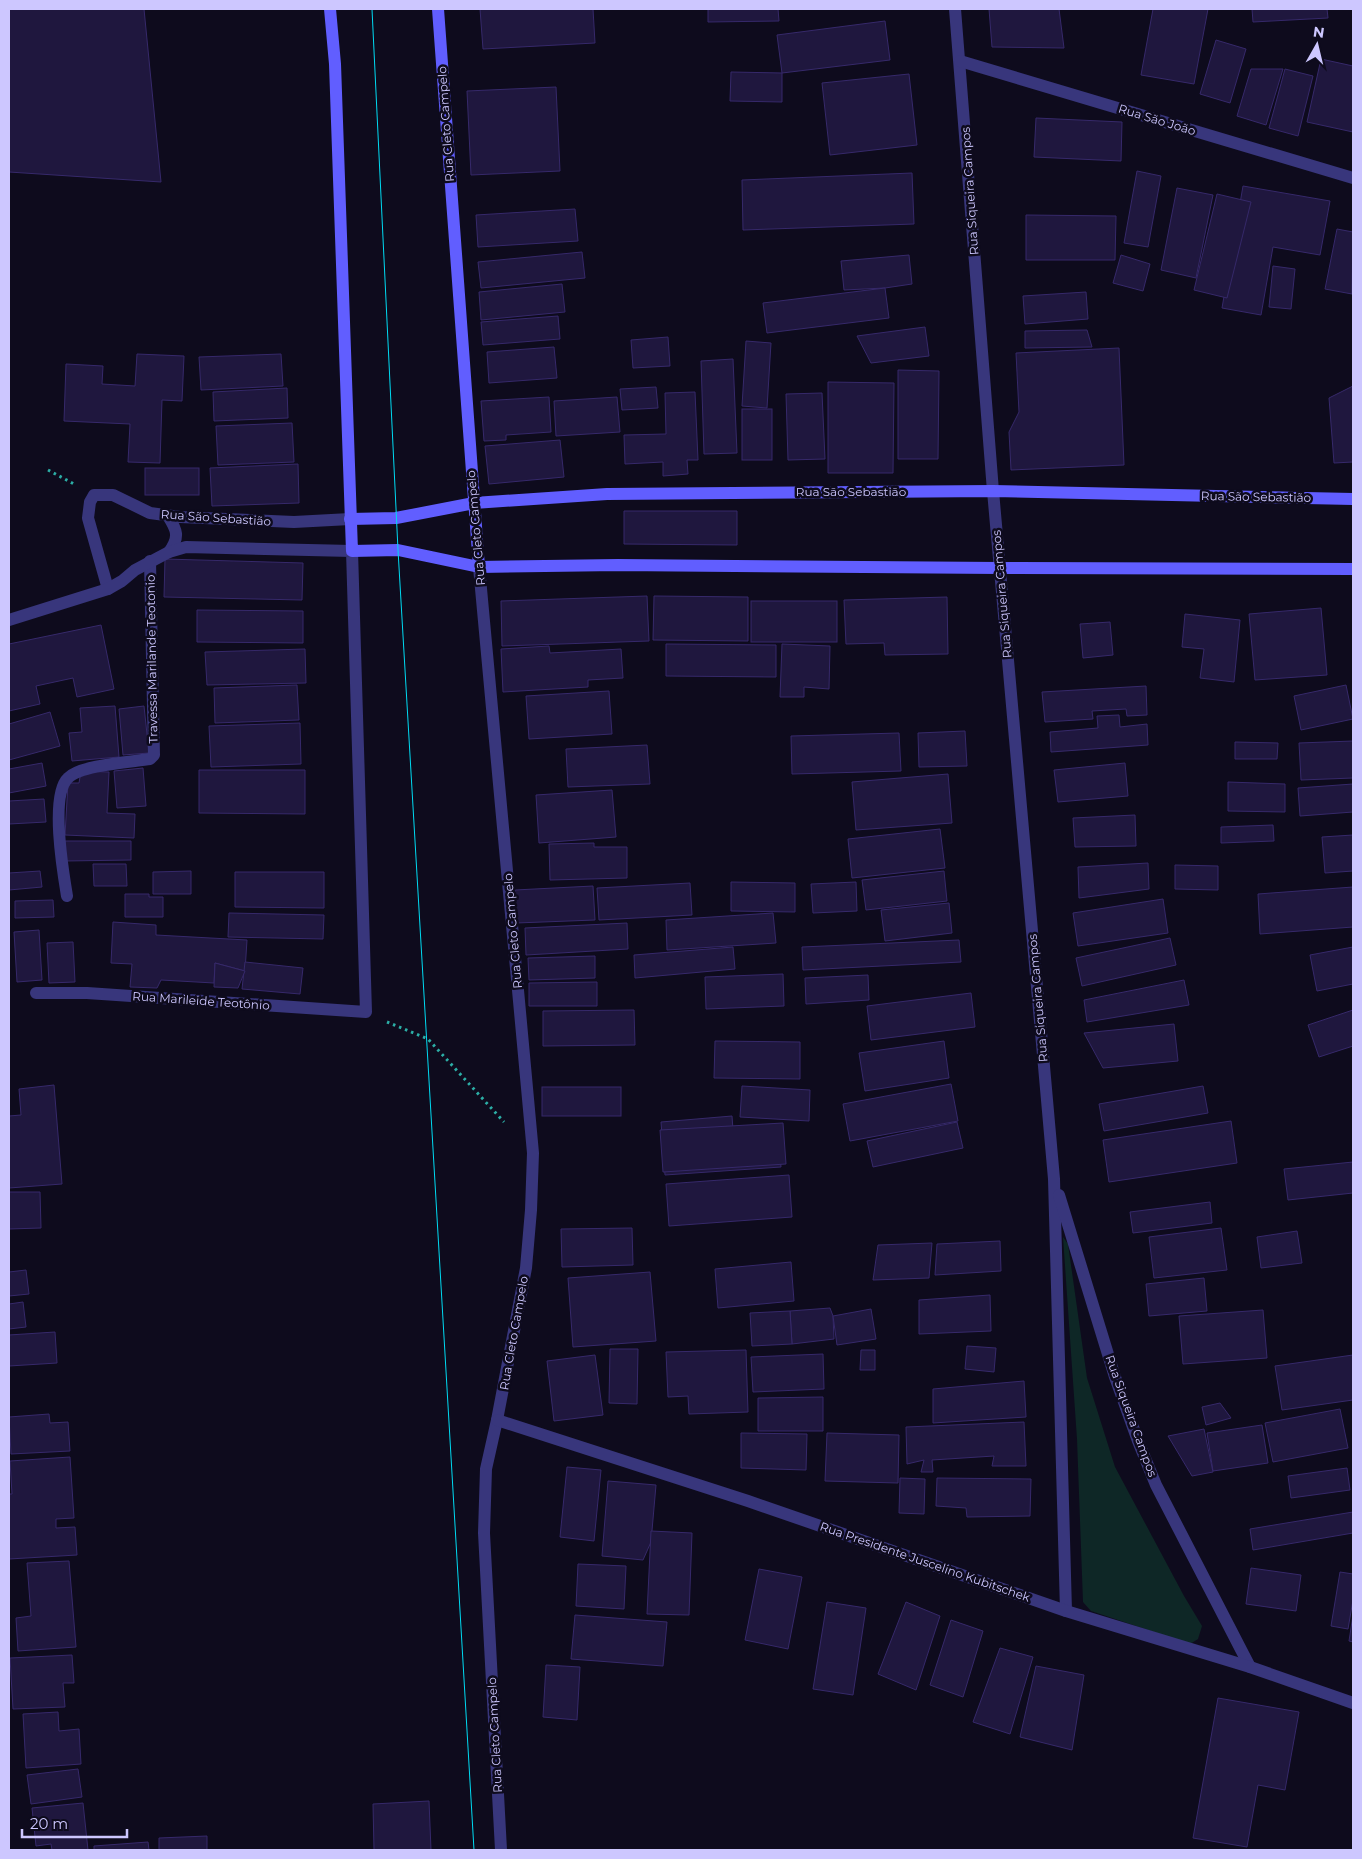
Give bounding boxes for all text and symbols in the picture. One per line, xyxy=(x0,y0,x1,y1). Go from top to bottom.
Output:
north arrow xyxy=(1292,20,1342,70)
text: N xyxy=(1312,22,1326,42)
street label: Rua Cleto Campelo xyxy=(434,66,457,182)
street label: Rua São João xyxy=(1117,101,1198,138)
street label: Rua Siqueira Campos xyxy=(958,126,981,256)
street label: Rua Cleto Campelo xyxy=(463,470,488,586)
street label: Rua São Sebastião xyxy=(796,484,906,499)
street label: Rua São Sebastião xyxy=(1201,488,1311,505)
street label: Rua São Sebastião xyxy=(160,506,272,529)
street label: Rua Siqueira Campos xyxy=(988,529,1015,659)
street label: Travessa Marilande Teotonio xyxy=(143,574,160,744)
street label: Rua Cleto Campelo xyxy=(500,873,525,989)
street label: Rua Siqueira Campos xyxy=(1024,933,1051,1063)
street label: Rua Marileide Teotônio xyxy=(132,988,270,1013)
street label: Rua Cleto Campelo xyxy=(496,1275,531,1391)
street label: Rua Siqueira Campos xyxy=(1102,1353,1161,1479)
street label: Rua Presidente Juscelino Kubitschek xyxy=(818,1518,1033,1605)
street label: Rua Cleto Campelo xyxy=(484,1677,505,1793)
scale bar xyxy=(22,1806,128,1838)
text: 20 m xyxy=(30,1814,68,1833)

